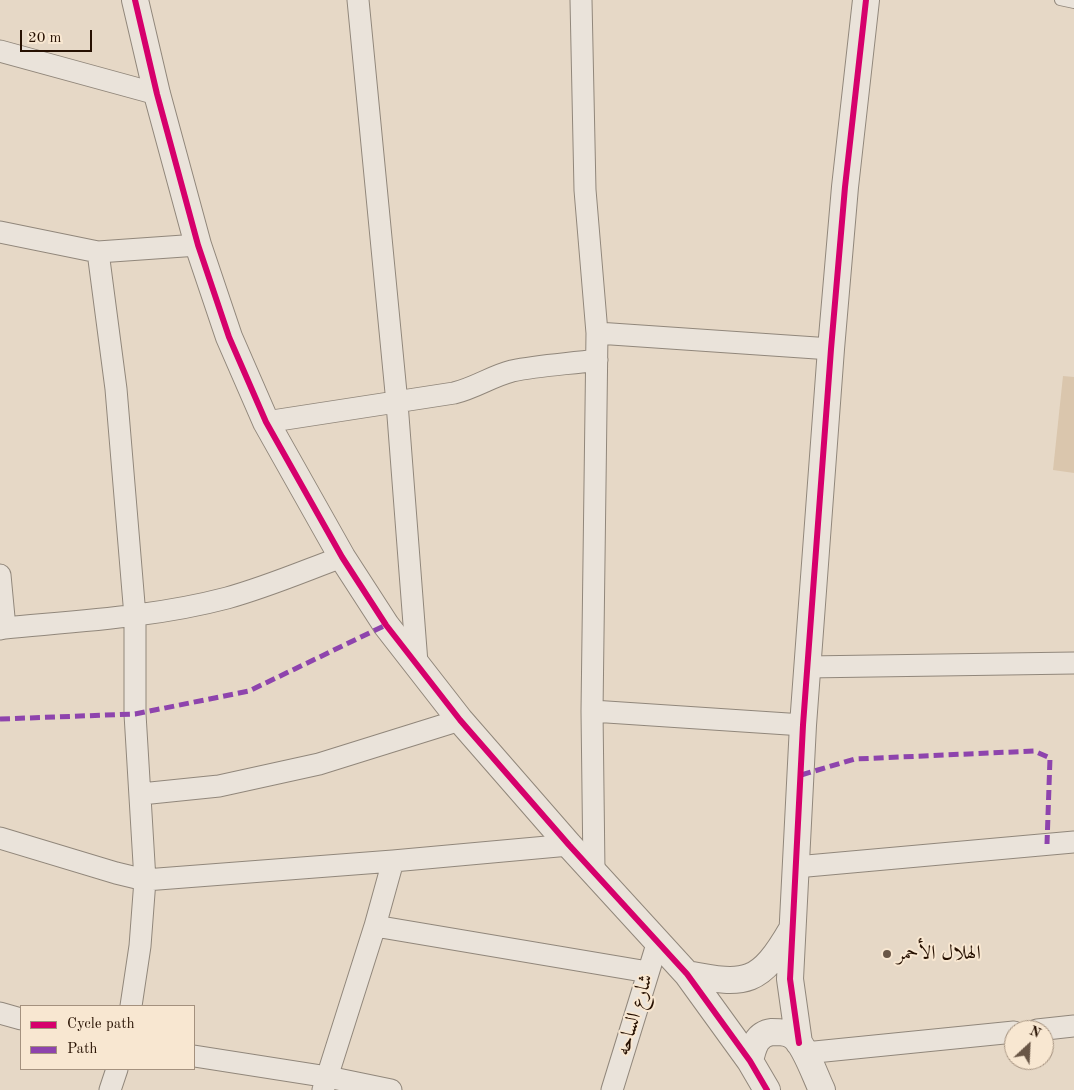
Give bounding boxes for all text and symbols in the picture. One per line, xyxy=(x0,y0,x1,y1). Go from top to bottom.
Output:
scale bar xyxy=(22,20,95,52)
text: 20 m xyxy=(28,31,62,46)
place label: الهلال الأحمر xyxy=(897,942,981,966)
marker: الهلال الأحمر xyxy=(881,948,893,960)
street label: شارع الساحه xyxy=(611,971,659,1059)
legend xyxy=(20,1005,195,1070)
text: Cycle path xyxy=(67,1017,135,1032)
north arrow xyxy=(1004,1020,1054,1070)
text: N xyxy=(1027,1024,1043,1041)
text: Path xyxy=(67,1042,97,1057)

